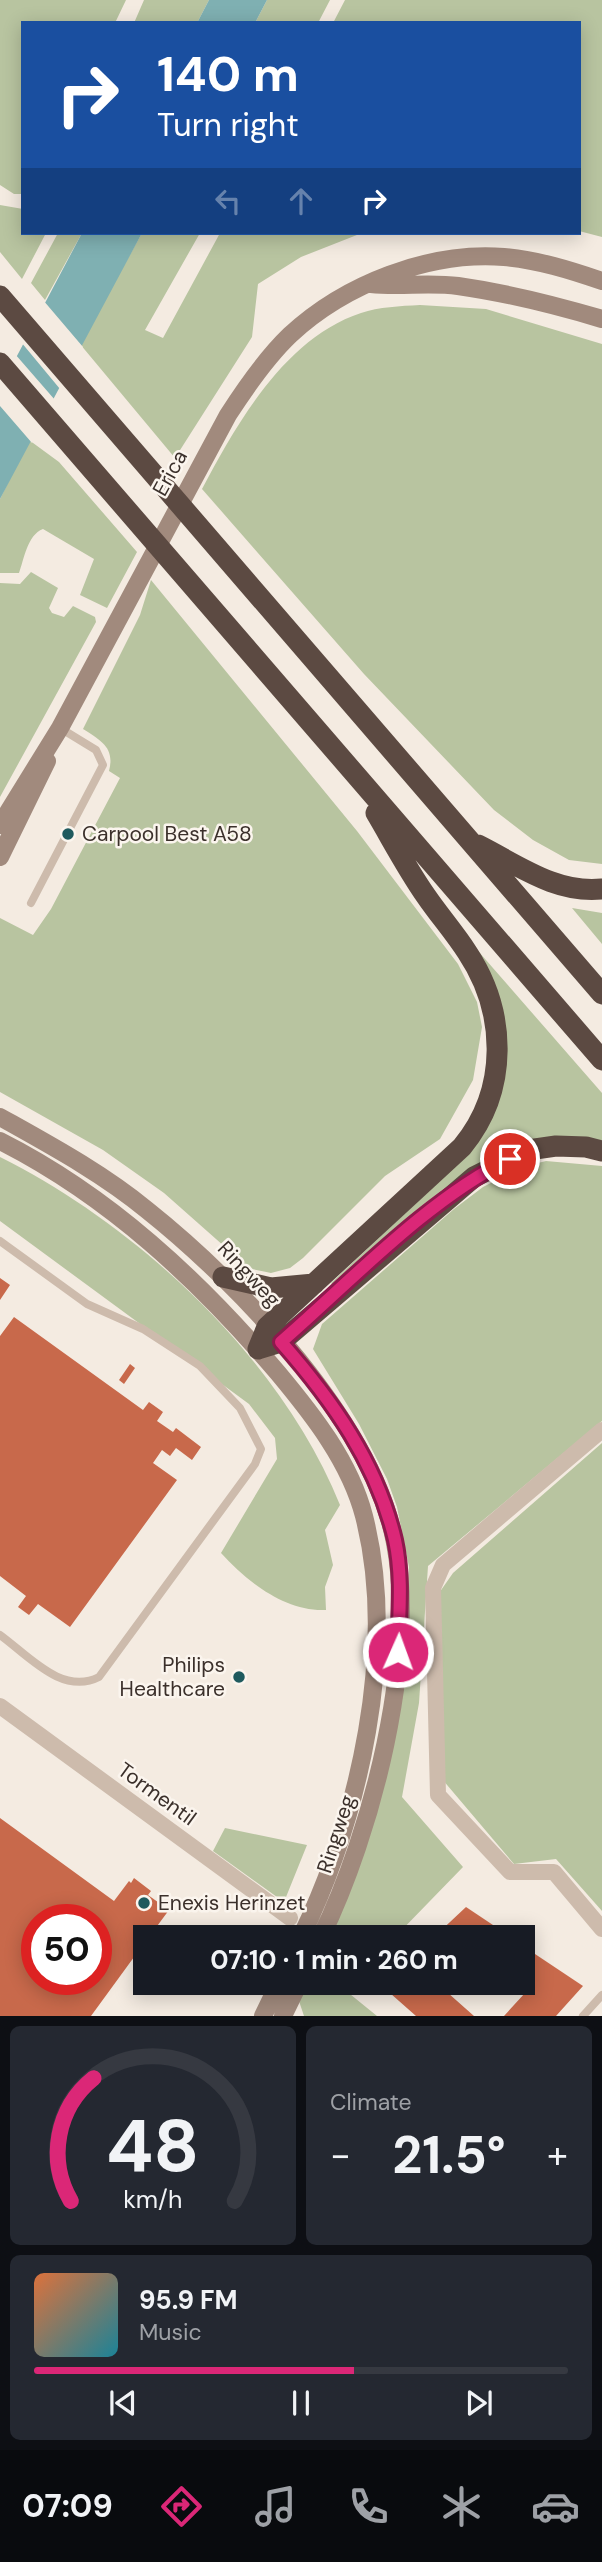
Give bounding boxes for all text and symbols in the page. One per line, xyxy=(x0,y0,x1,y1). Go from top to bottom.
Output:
text: 140 m xyxy=(157,42,299,106)
icon: right xyxy=(42,49,133,140)
text: Turn right xyxy=(157,104,299,146)
icon: left xyxy=(209,182,247,220)
icon: ahead xyxy=(282,182,320,220)
icon: right xyxy=(355,182,393,220)
street label: Erica xyxy=(146,445,194,501)
place label: Carpool Best A58 xyxy=(82,820,252,848)
marker: Carpool Best A58 xyxy=(60,826,76,842)
pin xyxy=(480,1129,540,1189)
icon: arrive xyxy=(491,1140,529,1178)
street label: Ringweg xyxy=(211,1235,287,1313)
position arrow xyxy=(361,1615,435,1689)
place label: Philips Healthcare xyxy=(120,1651,225,1703)
marker: Philips Healthcare xyxy=(231,1669,247,1685)
street label: Tormentil xyxy=(112,1756,202,1832)
street label: Ringweg xyxy=(310,1791,362,1877)
place label: Enexis Herinzet xyxy=(158,1889,305,1917)
marker: Enexis Herinzet xyxy=(136,1895,152,1911)
speed limit sign: 50 xyxy=(21,1904,112,1995)
text: 07:10 · 1 min · 260 m xyxy=(210,1943,458,1977)
text: Climate xyxy=(330,2087,412,2117)
text: 48 xyxy=(106,2100,200,2195)
text: 21.5° xyxy=(392,2121,506,2189)
text: − xyxy=(330,2130,351,2180)
text: + xyxy=(547,2130,568,2180)
text: km/h xyxy=(123,2183,183,2216)
text: 95.9 FM xyxy=(139,2283,238,2317)
text: Music xyxy=(139,2317,202,2347)
icon: previous xyxy=(104,2384,142,2422)
icon: pause xyxy=(282,2384,320,2422)
icon: next xyxy=(460,2384,498,2422)
icon: directions xyxy=(157,2482,206,2531)
icon: music xyxy=(251,2482,300,2531)
icon: phone xyxy=(344,2482,393,2531)
icon: climate xyxy=(437,2482,486,2531)
icon: car xyxy=(531,2482,580,2531)
text: 07:09 xyxy=(22,2485,113,2527)

